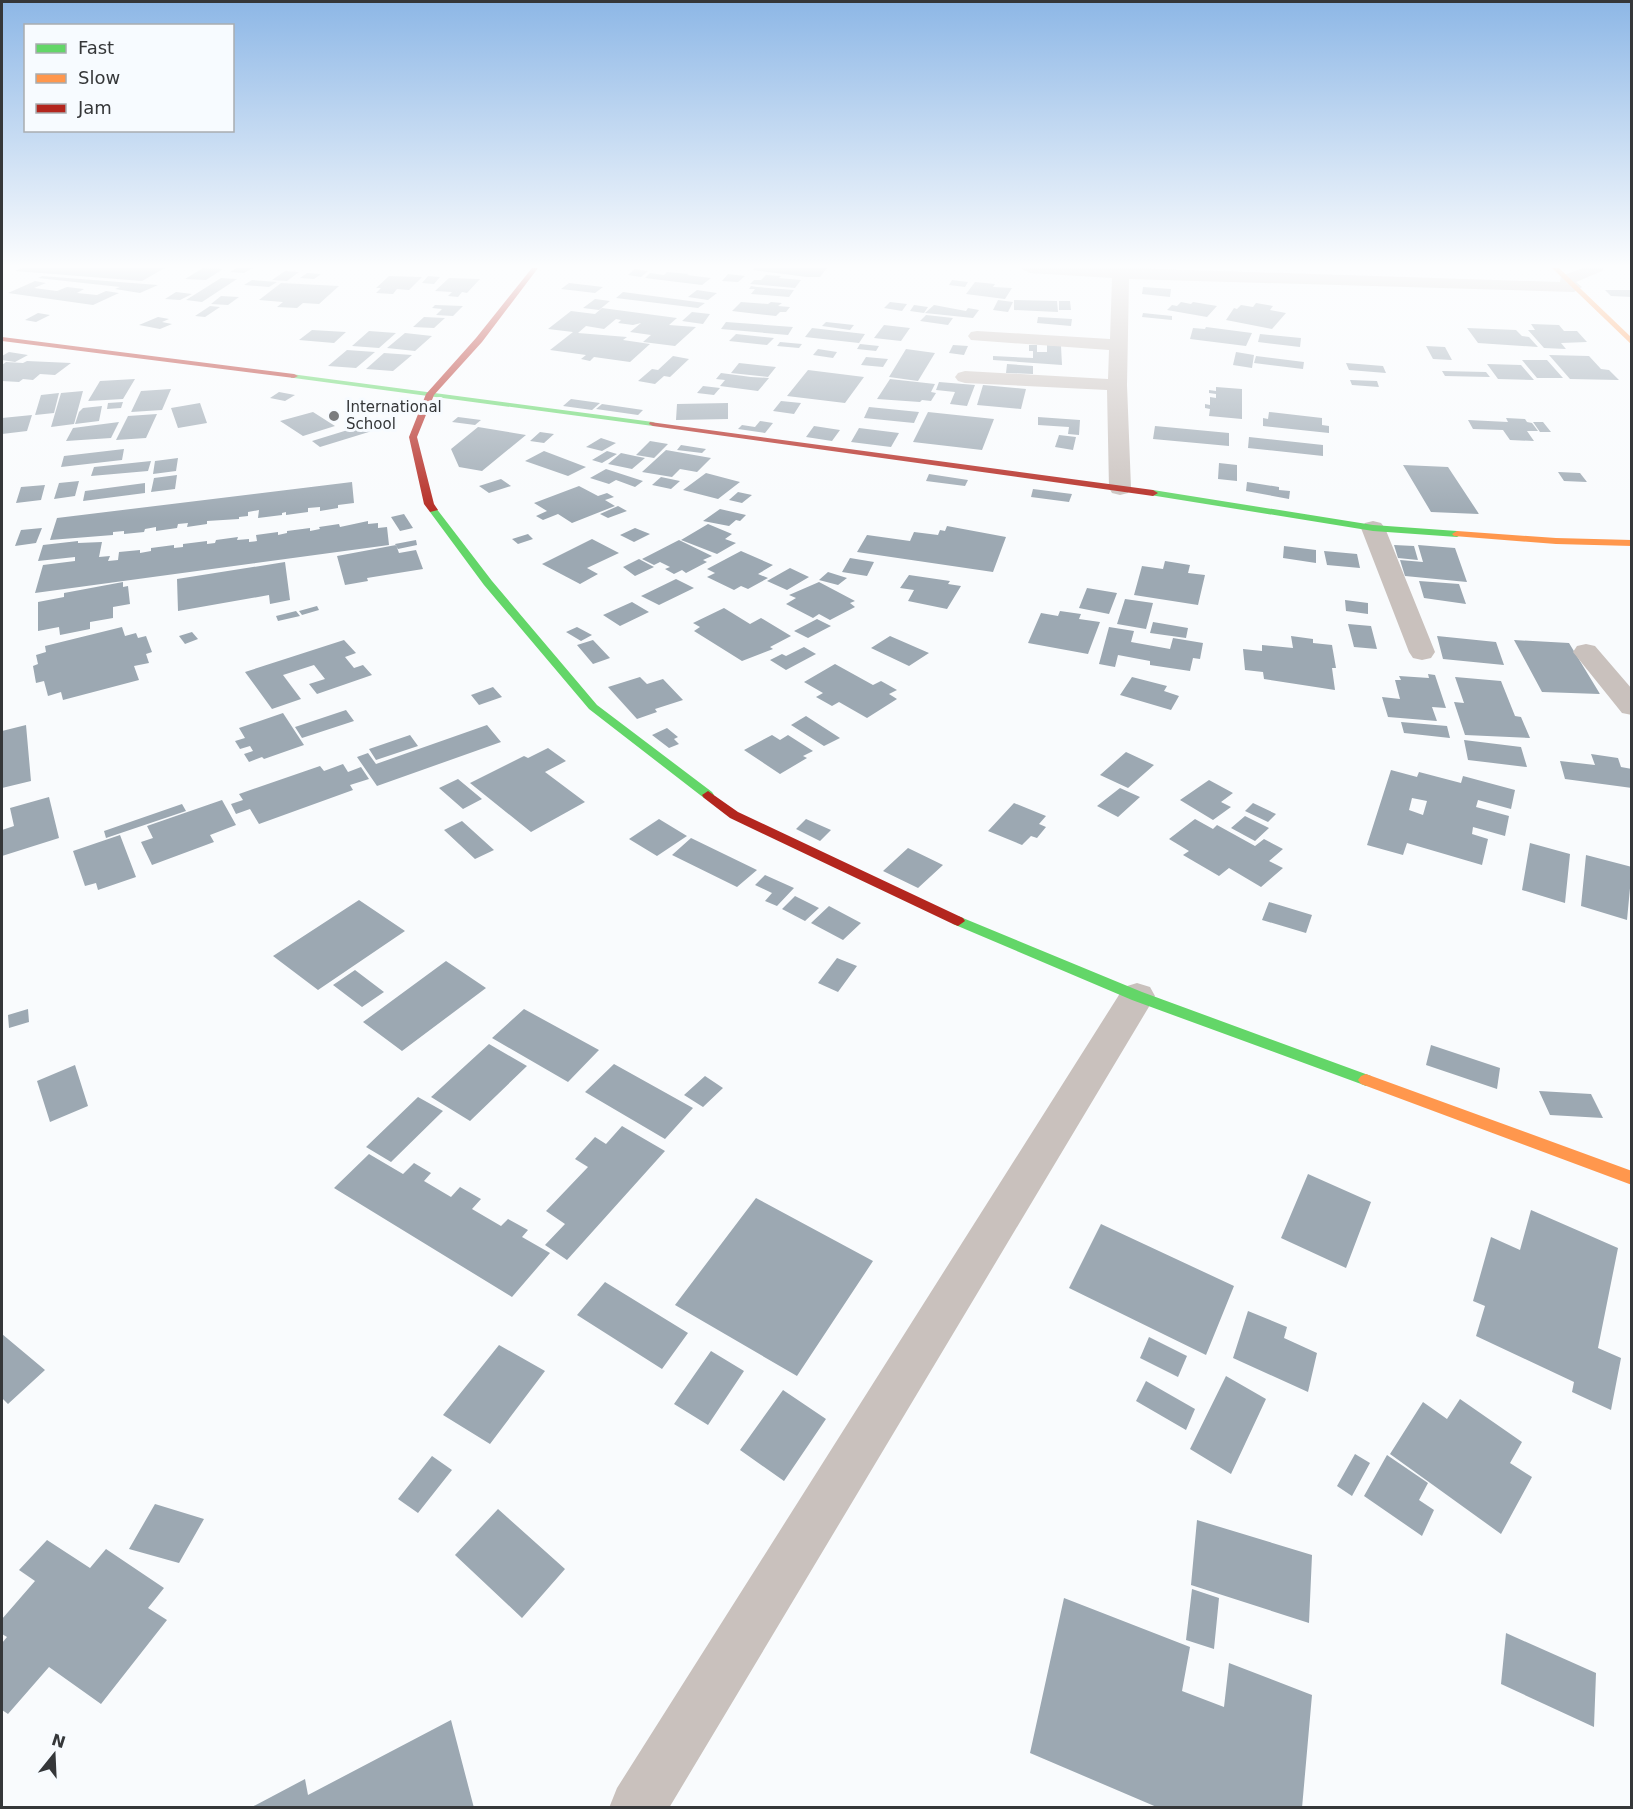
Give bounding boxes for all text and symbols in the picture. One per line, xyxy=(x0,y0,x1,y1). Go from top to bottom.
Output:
legend xyxy=(24,24,234,132)
text: Fast xyxy=(78,37,114,58)
text: Slow xyxy=(78,67,120,88)
text: Jam xyxy=(77,97,112,118)
place label: International School xyxy=(346,398,442,433)
marker: International School xyxy=(327,409,341,423)
north arrow xyxy=(24,1725,84,1785)
text: N xyxy=(49,1730,68,1752)

